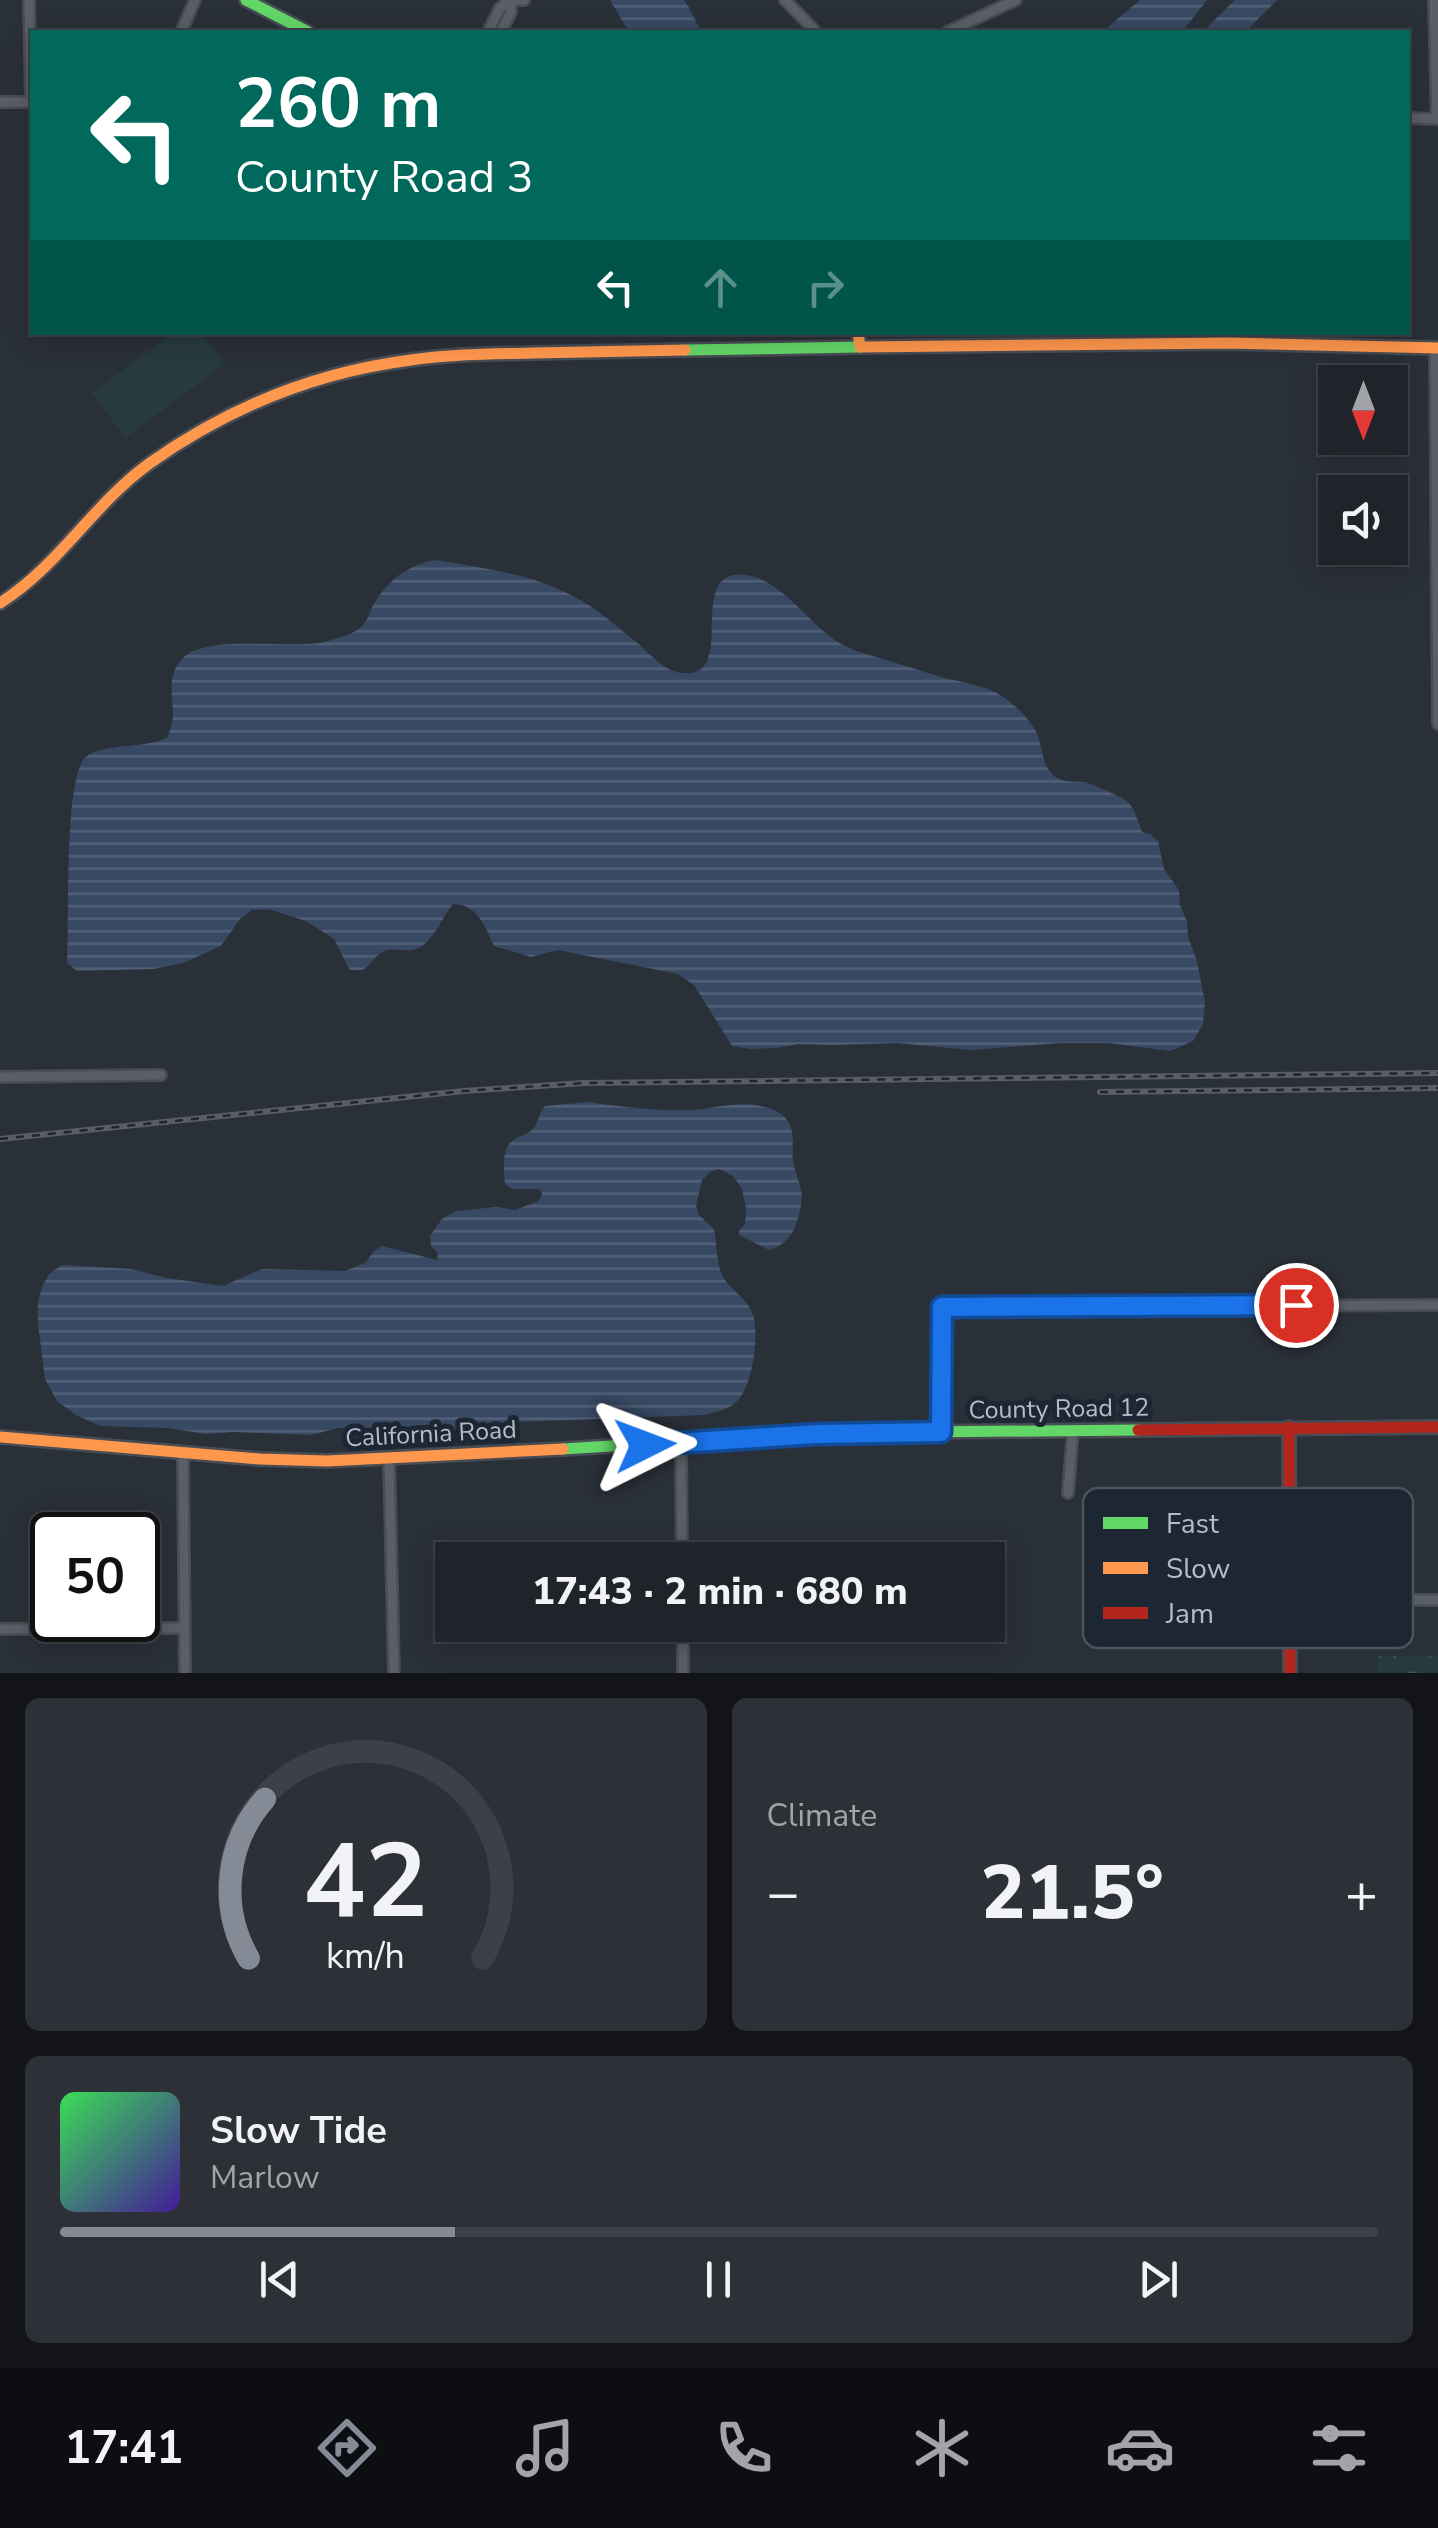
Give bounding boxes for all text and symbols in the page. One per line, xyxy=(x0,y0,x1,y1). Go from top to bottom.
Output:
text: 260 m xyxy=(235,56,441,152)
icon: left xyxy=(70,70,200,200)
text: County Road 3 xyxy=(235,147,534,208)
icon: left xyxy=(588,260,643,315)
icon: ahead xyxy=(693,260,748,315)
icon: right xyxy=(798,260,853,315)
north arrow xyxy=(1318,365,1408,455)
map controls xyxy=(1318,365,1408,565)
button: sound xyxy=(1318,475,1408,565)
pin xyxy=(1254,1263,1339,1348)
icon: arrive xyxy=(1269,1278,1324,1333)
street label: County Road 12 xyxy=(968,1390,1150,1428)
position arrow xyxy=(593,1393,697,1497)
street label: California Road xyxy=(345,1413,518,1455)
legend xyxy=(1083,1488,1413,1648)
text: Fast xyxy=(1166,1505,1219,1543)
speed limit sign: 50 xyxy=(30,1512,160,1642)
text: Slow xyxy=(1166,1550,1230,1588)
text: 17:43 · 2 min · 680 m xyxy=(532,1566,908,1617)
text: Jam xyxy=(1165,1595,1214,1633)
text: Climate xyxy=(767,1794,877,1837)
text: 42 xyxy=(303,1811,428,1953)
text: 21.5° xyxy=(981,1842,1164,1944)
text: − xyxy=(767,1856,800,1931)
text: + xyxy=(1345,1856,1378,1931)
text: km/h xyxy=(326,1932,405,1981)
text: Slow Tide xyxy=(210,2105,387,2156)
text: Marlow xyxy=(210,2156,320,2199)
icon: previous xyxy=(252,2252,307,2307)
icon: pause xyxy=(691,2252,746,2307)
icon: next xyxy=(1131,2252,1186,2307)
icon: directions xyxy=(312,2413,382,2483)
icon: music xyxy=(510,2413,580,2483)
icon: phone xyxy=(709,2413,779,2483)
icon: climate xyxy=(907,2413,977,2483)
icon: car xyxy=(1105,2413,1175,2483)
icon: filters xyxy=(1304,2413,1374,2483)
text: 17:41 xyxy=(64,2418,183,2479)

